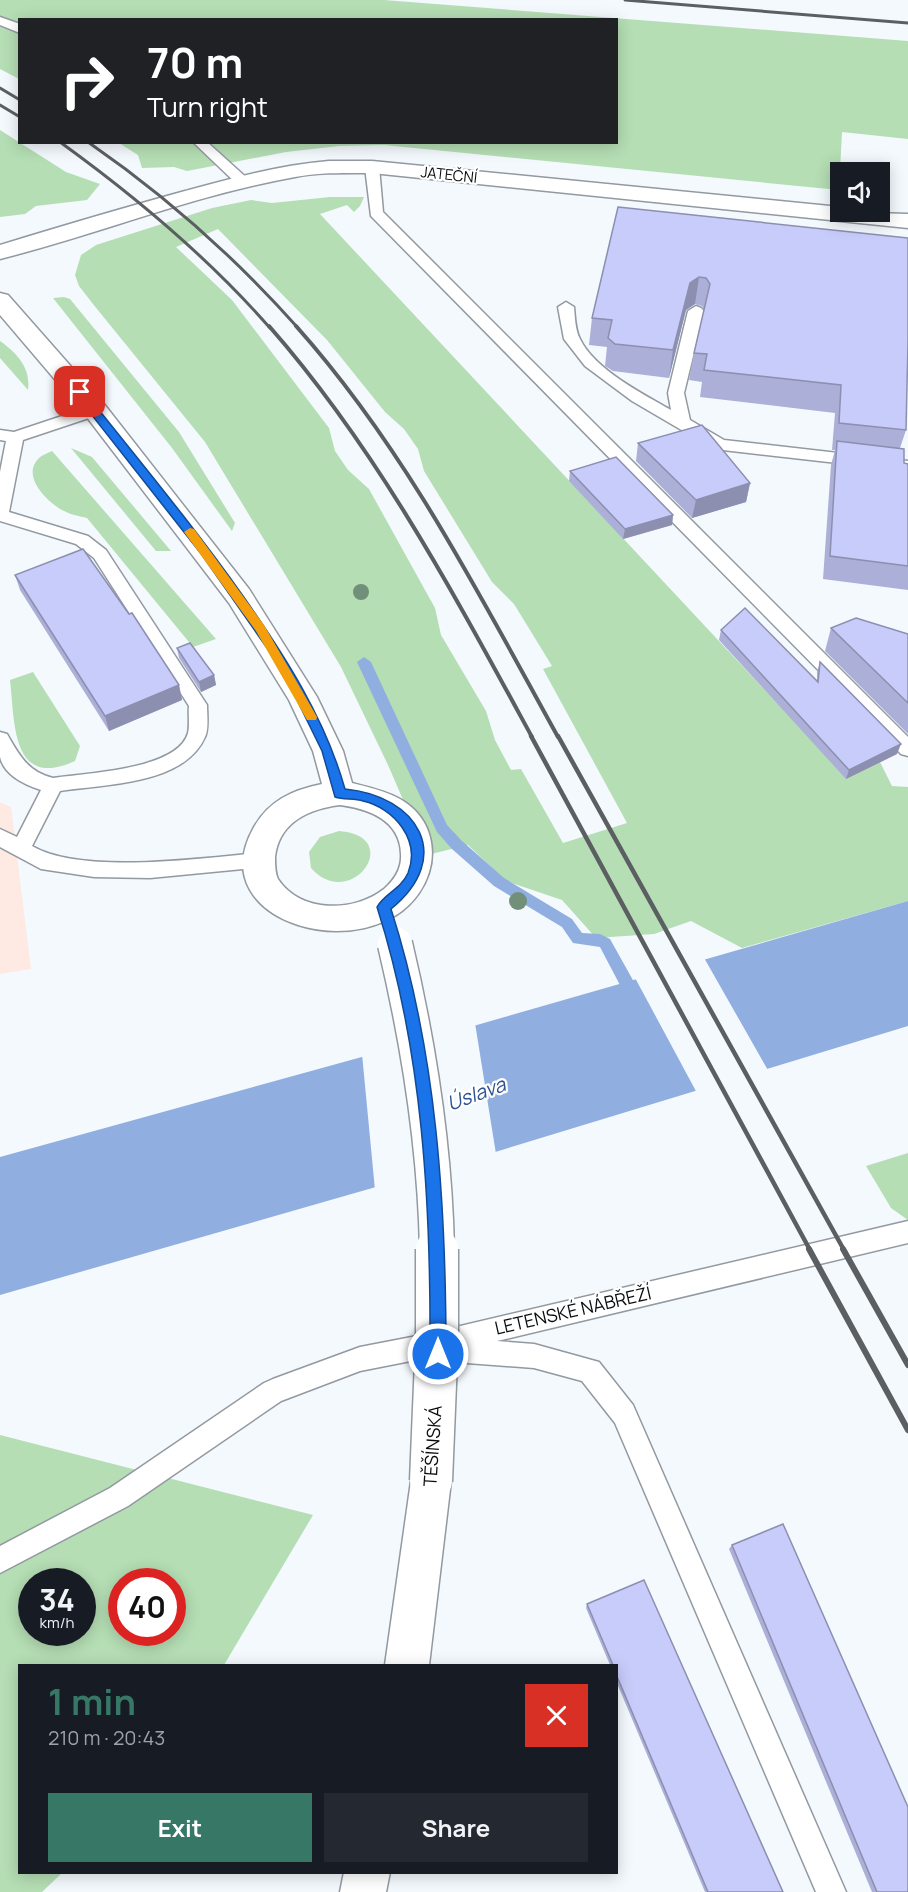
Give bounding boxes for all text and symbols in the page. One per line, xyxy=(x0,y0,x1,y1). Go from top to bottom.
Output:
text: 70 m xyxy=(147,33,243,91)
icon: right xyxy=(48,42,126,120)
text: Turn right xyxy=(147,88,268,125)
street label: JATEČNÍ xyxy=(420,161,479,188)
map controls xyxy=(830,162,890,222)
button: sound xyxy=(830,162,890,222)
pin xyxy=(54,366,105,417)
icon: arrive xyxy=(63,375,96,408)
water label: Úslava xyxy=(443,1070,510,1117)
street label: LETENSKÉ NÁBŘEŽÍ xyxy=(492,1280,653,1340)
position arrow xyxy=(406,1322,470,1386)
street label: TĚŠÍNSKÁ xyxy=(417,1404,447,1487)
speed limit sign: 40 xyxy=(108,1568,186,1646)
text: 34 xyxy=(39,1579,75,1620)
text: km/h xyxy=(40,1612,74,1633)
text: 1 min xyxy=(48,1677,136,1726)
button: close xyxy=(525,1684,588,1747)
text: 210 m · 20:43 xyxy=(48,1724,165,1751)
button: Exit xyxy=(48,1793,312,1862)
button: Share xyxy=(324,1793,588,1862)

